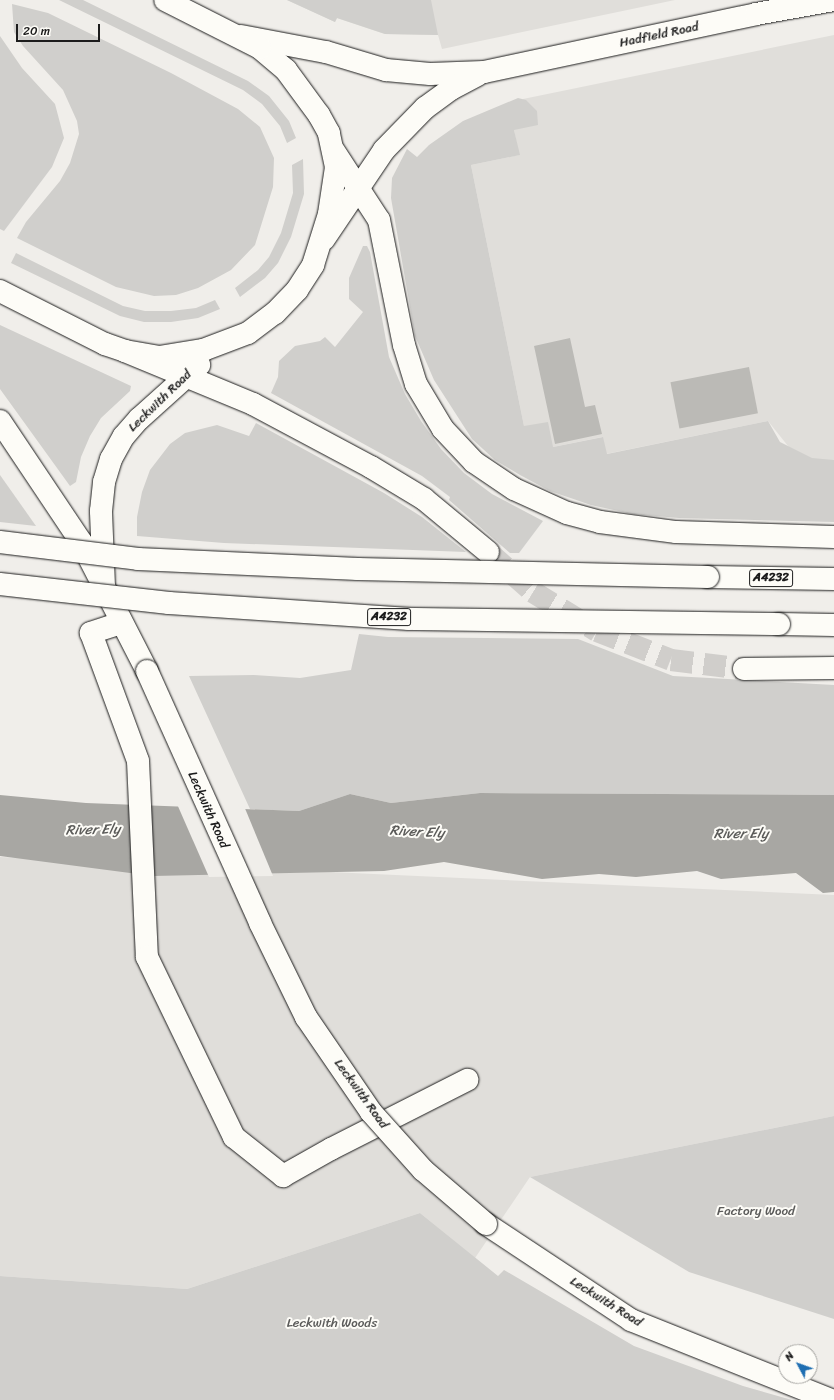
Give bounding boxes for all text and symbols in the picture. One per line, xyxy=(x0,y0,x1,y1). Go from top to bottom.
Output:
scale bar xyxy=(18,16,102,42)
street label: Hadfield Road xyxy=(618,19,700,51)
text: 20 m xyxy=(23,20,50,42)
street label: Leckwith Road xyxy=(125,367,195,435)
road number: A4232 xyxy=(749,568,793,588)
road number: A4232 xyxy=(367,607,411,627)
street label: Leckwith Road xyxy=(184,769,232,851)
water label: River Ely xyxy=(66,821,120,839)
water label: River Ely xyxy=(389,822,445,842)
water label: River Ely xyxy=(714,826,768,842)
street label: Leckwith Road xyxy=(330,1056,392,1132)
park label: Factory Wood xyxy=(717,1203,795,1219)
street label: Leckwith Road xyxy=(567,1274,645,1330)
park label: Leckwith Woods xyxy=(287,1315,377,1331)
north arrow xyxy=(778,1344,818,1384)
text: N xyxy=(780,1347,799,1366)

